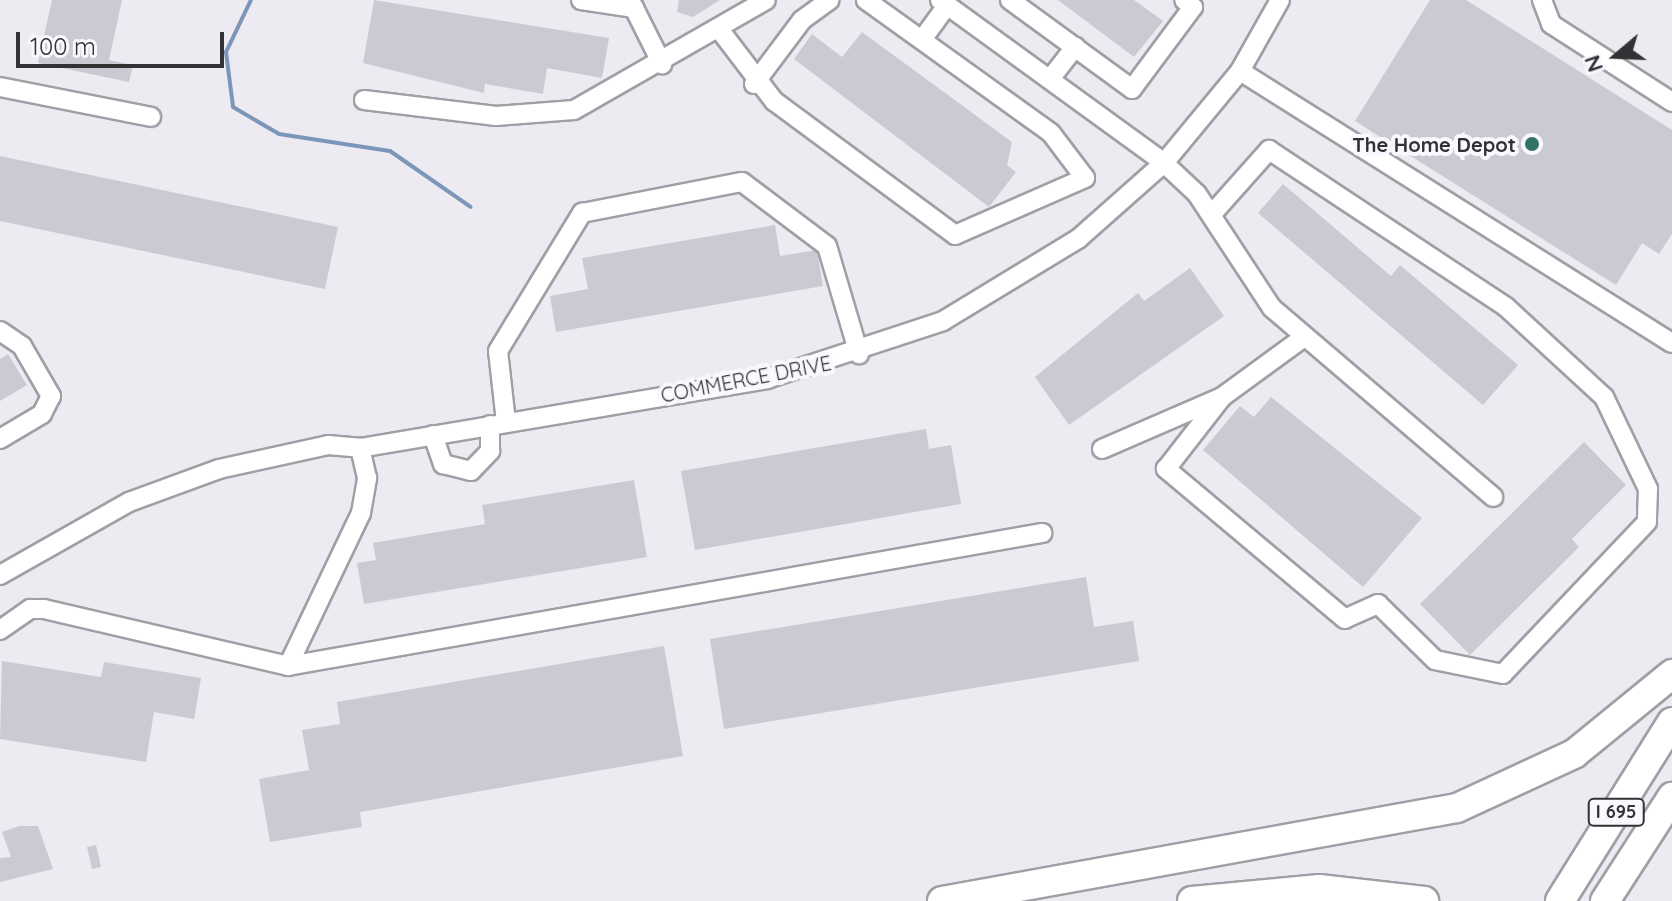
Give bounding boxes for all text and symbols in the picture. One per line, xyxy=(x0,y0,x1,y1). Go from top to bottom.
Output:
scale bar xyxy=(20,16,228,66)
north arrow xyxy=(1576,16,1656,96)
text: 100 m xyxy=(30,31,96,61)
text: N xyxy=(1577,52,1609,76)
place label: The Home Depot xyxy=(1352,132,1516,156)
marker: The Home Depot xyxy=(1523,135,1541,153)
street label: COMMERCE DRIVE xyxy=(659,351,833,407)
road number: I 695 xyxy=(1586,798,1646,826)

